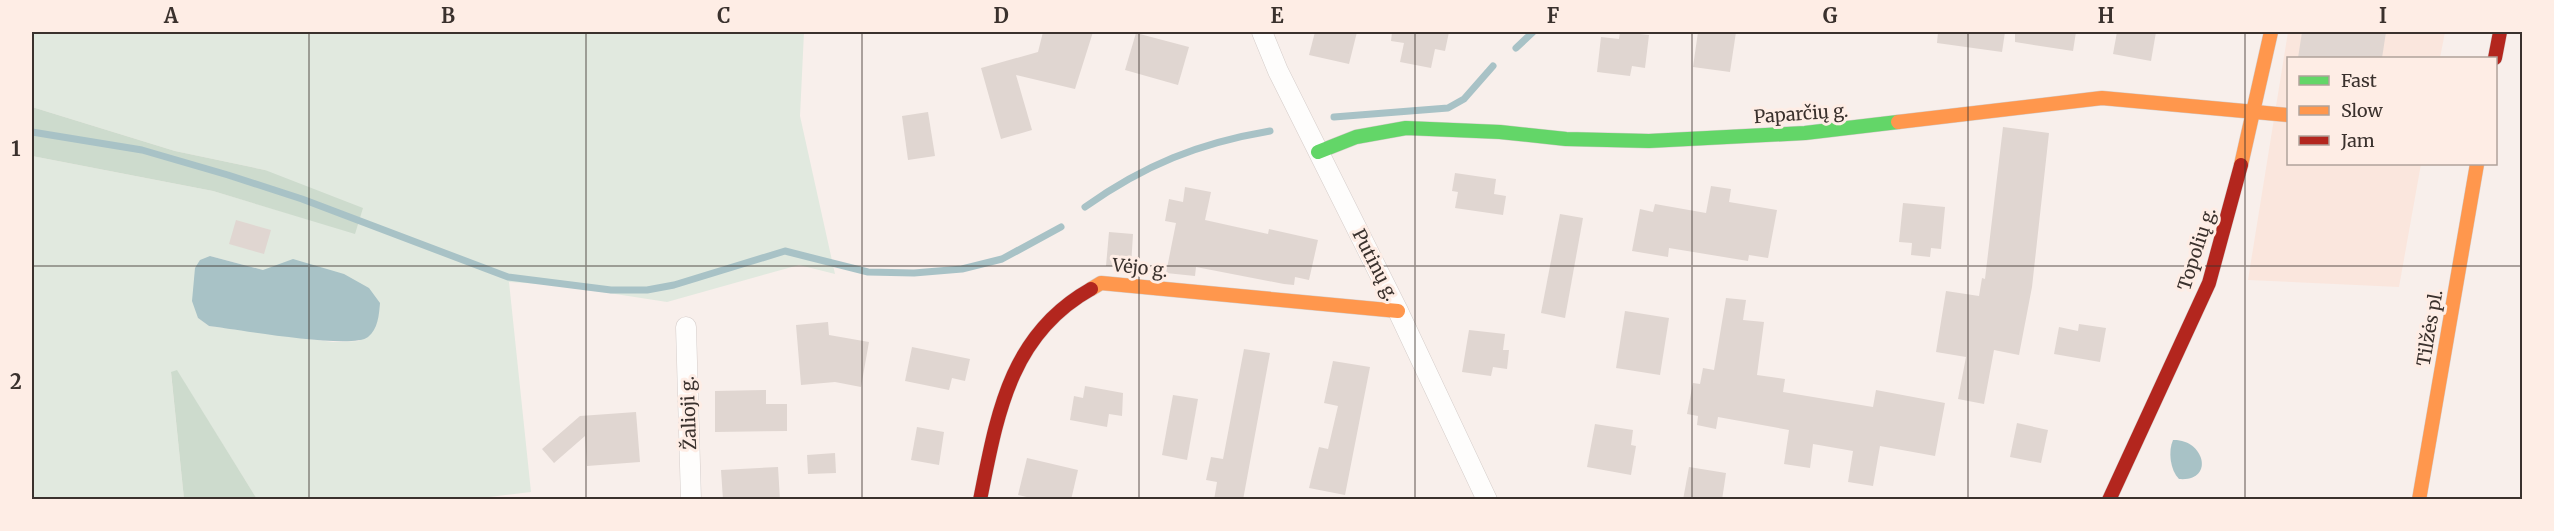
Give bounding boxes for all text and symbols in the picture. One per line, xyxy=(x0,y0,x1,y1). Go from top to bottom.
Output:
text: A xyxy=(163,3,179,28)
text: B xyxy=(441,3,455,28)
text: C xyxy=(717,3,731,28)
text: D xyxy=(993,3,1009,28)
text: E xyxy=(1270,3,1284,28)
text: F xyxy=(1547,3,1560,28)
text: G xyxy=(1823,3,1838,28)
text: H xyxy=(2098,3,2114,28)
text: I xyxy=(2379,3,2387,28)
legend xyxy=(2287,57,2497,165)
text: Fast xyxy=(2341,69,2377,92)
street label: Paparčių g. xyxy=(1753,99,1849,128)
text: Slow xyxy=(2341,99,2384,122)
text: Jam xyxy=(2340,129,2375,152)
text: 1 xyxy=(11,136,21,161)
street label: Topolių g. xyxy=(2172,204,2221,293)
street label: Putinų g. xyxy=(1348,225,1403,305)
street label: Vėjo g. xyxy=(1110,253,1169,282)
street label: Tilžės pl. xyxy=(2411,288,2448,368)
text: 2 xyxy=(10,369,22,394)
street label: Žalioji g. xyxy=(676,376,701,450)

